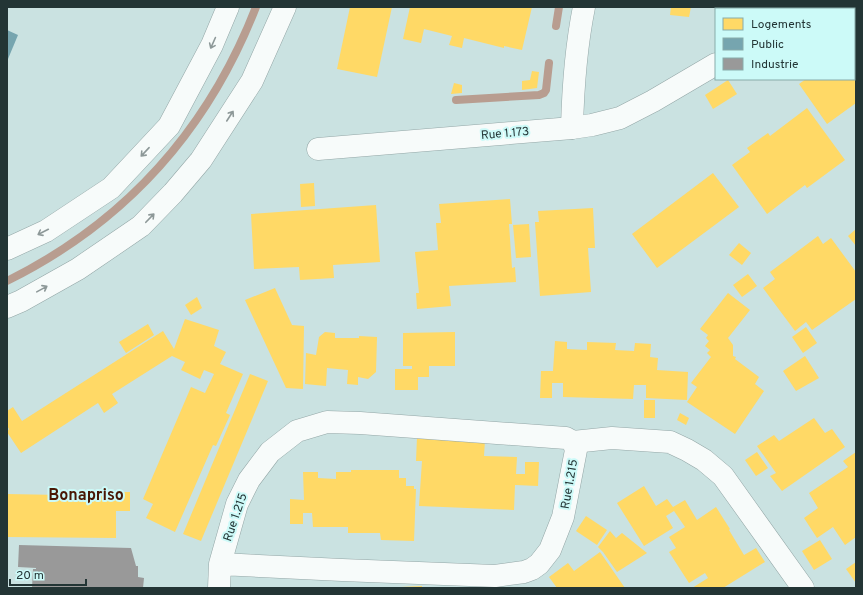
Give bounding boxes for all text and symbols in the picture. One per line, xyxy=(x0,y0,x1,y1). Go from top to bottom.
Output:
legend xyxy=(715,8,855,80)
text: Logements xyxy=(751,17,811,33)
one-way arrow xyxy=(209,37,216,49)
text: Public xyxy=(751,37,784,53)
text: Industrie xyxy=(751,57,799,73)
one-way arrow xyxy=(226,110,234,122)
street label: Rue 1.173 xyxy=(480,124,530,144)
one-way arrow xyxy=(140,147,150,157)
one-way arrow xyxy=(145,213,154,223)
one-way arrow xyxy=(37,229,49,236)
one-way arrow xyxy=(36,285,48,293)
street label: Rue 1.215 xyxy=(558,458,582,510)
district label: Bonapriso xyxy=(48,486,124,506)
street label: Rue 1.215 xyxy=(220,491,252,544)
scale bar xyxy=(10,561,86,587)
text: 20 m xyxy=(16,568,44,584)

